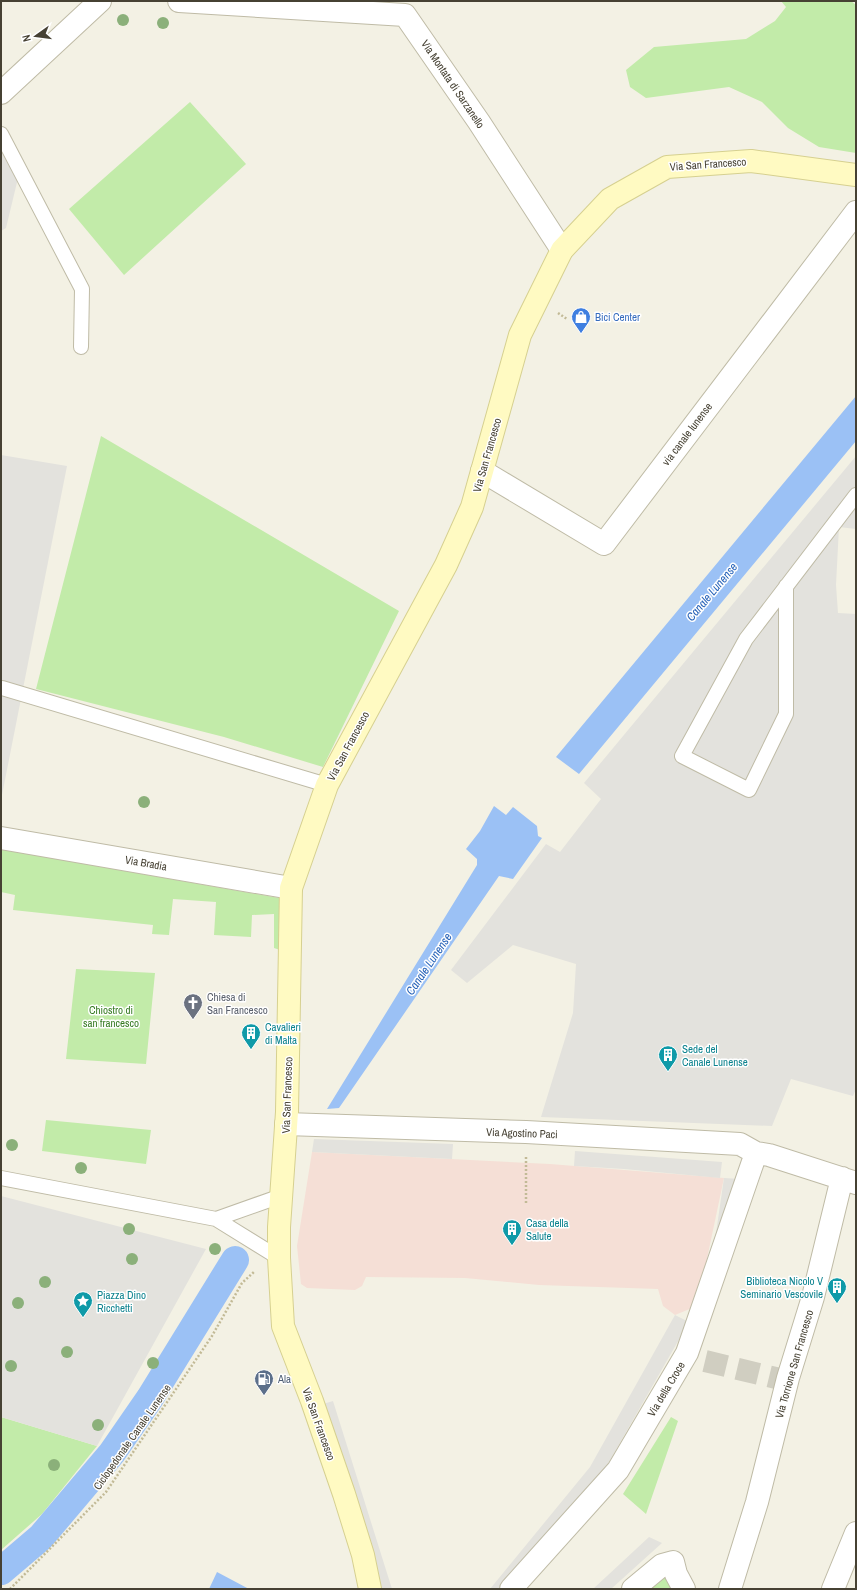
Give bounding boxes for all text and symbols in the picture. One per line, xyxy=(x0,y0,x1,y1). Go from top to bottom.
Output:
north arrow xyxy=(16,16,56,56)
text: N xyxy=(19,34,34,43)
street label: Via Montata di Sarzanello xyxy=(418,37,488,131)
street label: Via San Francesco xyxy=(669,154,747,174)
shop icon: Bici Center xyxy=(570,306,592,334)
place label: Bici Center xyxy=(595,310,640,324)
street label: via canale lunense xyxy=(659,400,715,468)
street label: Via San Francesco xyxy=(470,416,504,494)
water label: Canale Lunense xyxy=(683,559,741,625)
street label: Via San Francesco xyxy=(324,709,372,783)
street label: Via Bradia xyxy=(124,852,168,874)
water label: Canale Lunense xyxy=(402,929,456,998)
place label: Chiesa di San Francesco xyxy=(207,990,268,1017)
church icon: Chiesa di San Francesco xyxy=(182,992,204,1020)
park label: Chiostro di san francesco xyxy=(83,1003,139,1030)
place label: Cavalieri di Malta xyxy=(265,1020,301,1047)
building icon: Cavalieri di Malta xyxy=(240,1022,262,1050)
place label: Sede del Canale Lunense xyxy=(682,1042,748,1069)
building icon: Sede del Canale Lunense xyxy=(657,1044,679,1072)
street label: Via San Francesco xyxy=(279,1056,295,1134)
street label: Via Agostino Paci xyxy=(486,1125,558,1141)
place label: Casa della Salute xyxy=(526,1216,569,1243)
building icon: Casa della Salute xyxy=(501,1218,523,1246)
place label: Biblioteca Nicolo V Seminario Vescovile xyxy=(740,1274,823,1301)
building icon: Biblioteca Nicolo V Seminario Vescovile xyxy=(826,1276,848,1304)
place label: Piazza Dino Ricchetti xyxy=(97,1288,146,1315)
place icon: Piazza Dino Ricchetti xyxy=(72,1290,94,1318)
street label: Via Torrione San Francesco xyxy=(772,1308,816,1420)
street label: Via della Croce xyxy=(644,1359,688,1419)
fuel station icon: Ala xyxy=(253,1368,275,1396)
place label: Ala xyxy=(277,1372,291,1386)
street label: Ciclopedonale Canale Lunense xyxy=(90,1381,174,1493)
street label: Via San Francesco xyxy=(299,1386,339,1462)

